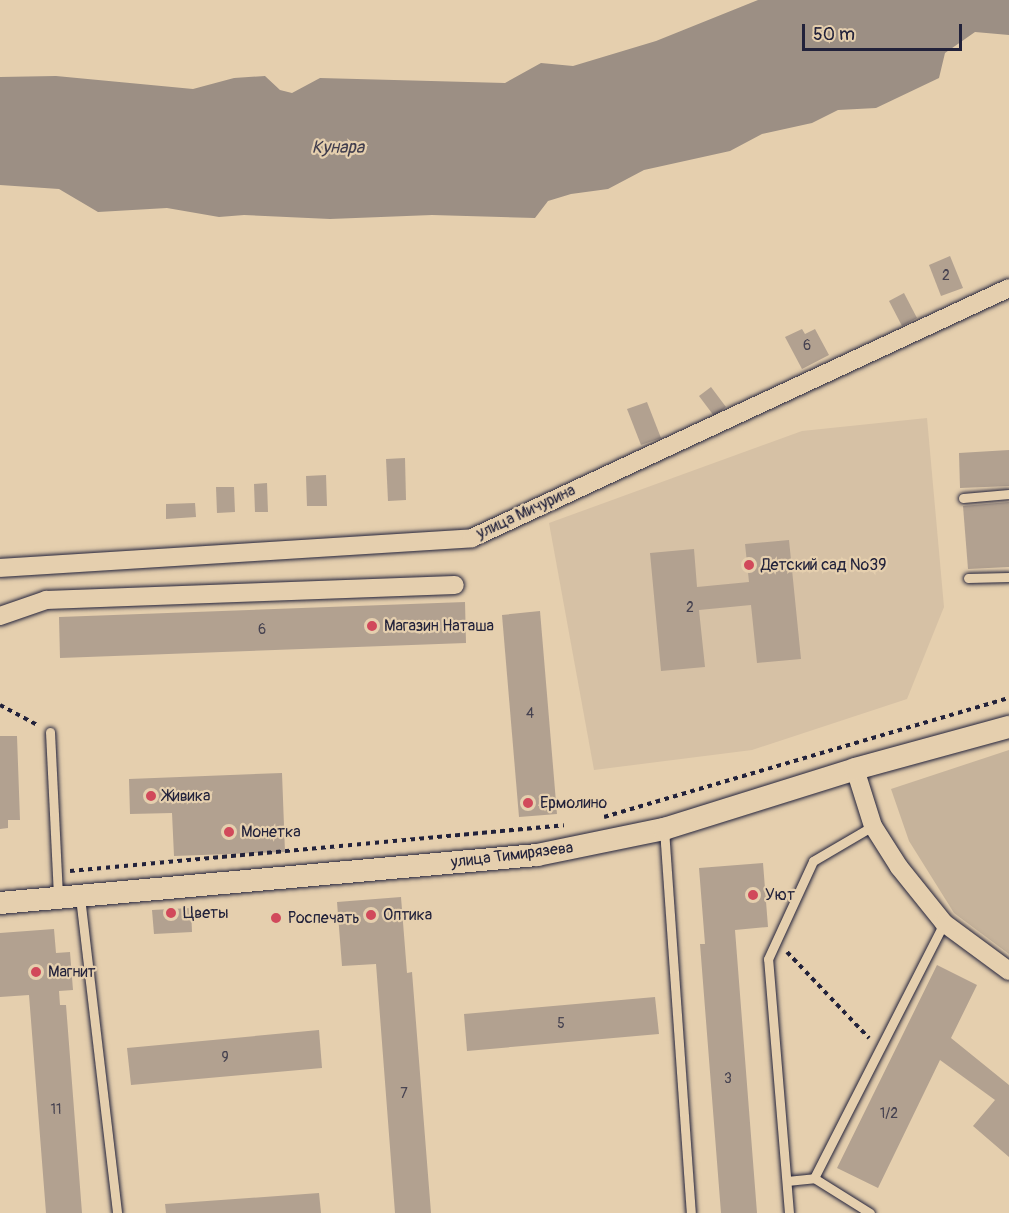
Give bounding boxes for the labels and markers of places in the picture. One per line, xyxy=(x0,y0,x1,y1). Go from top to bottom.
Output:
place label: Детский сад №39 xyxy=(761,555,886,575)
marker: Детский сад №39 xyxy=(742,558,756,572)
place label: Магазин Наташа xyxy=(384,616,494,636)
marker: Магазин Наташа xyxy=(365,619,379,633)
place label: Живика xyxy=(163,786,210,806)
marker: Живика xyxy=(144,789,158,803)
place label: Ермолино xyxy=(540,793,607,813)
marker: Ермолино xyxy=(521,796,535,810)
place label: Монетка xyxy=(241,822,301,842)
marker: Монетка xyxy=(222,825,236,839)
place label: Уют xyxy=(765,885,795,905)
marker: Уют xyxy=(746,888,760,902)
place label: Цветы xyxy=(183,903,228,923)
place label: Оптика xyxy=(383,905,432,925)
marker: Цветы xyxy=(164,906,178,920)
place label: Роспечать xyxy=(288,908,360,928)
marker: Оптика xyxy=(364,908,378,922)
marker: Роспечать xyxy=(269,911,283,925)
place label: Магнит xyxy=(48,962,96,982)
marker: Магнит xyxy=(29,965,43,979)

